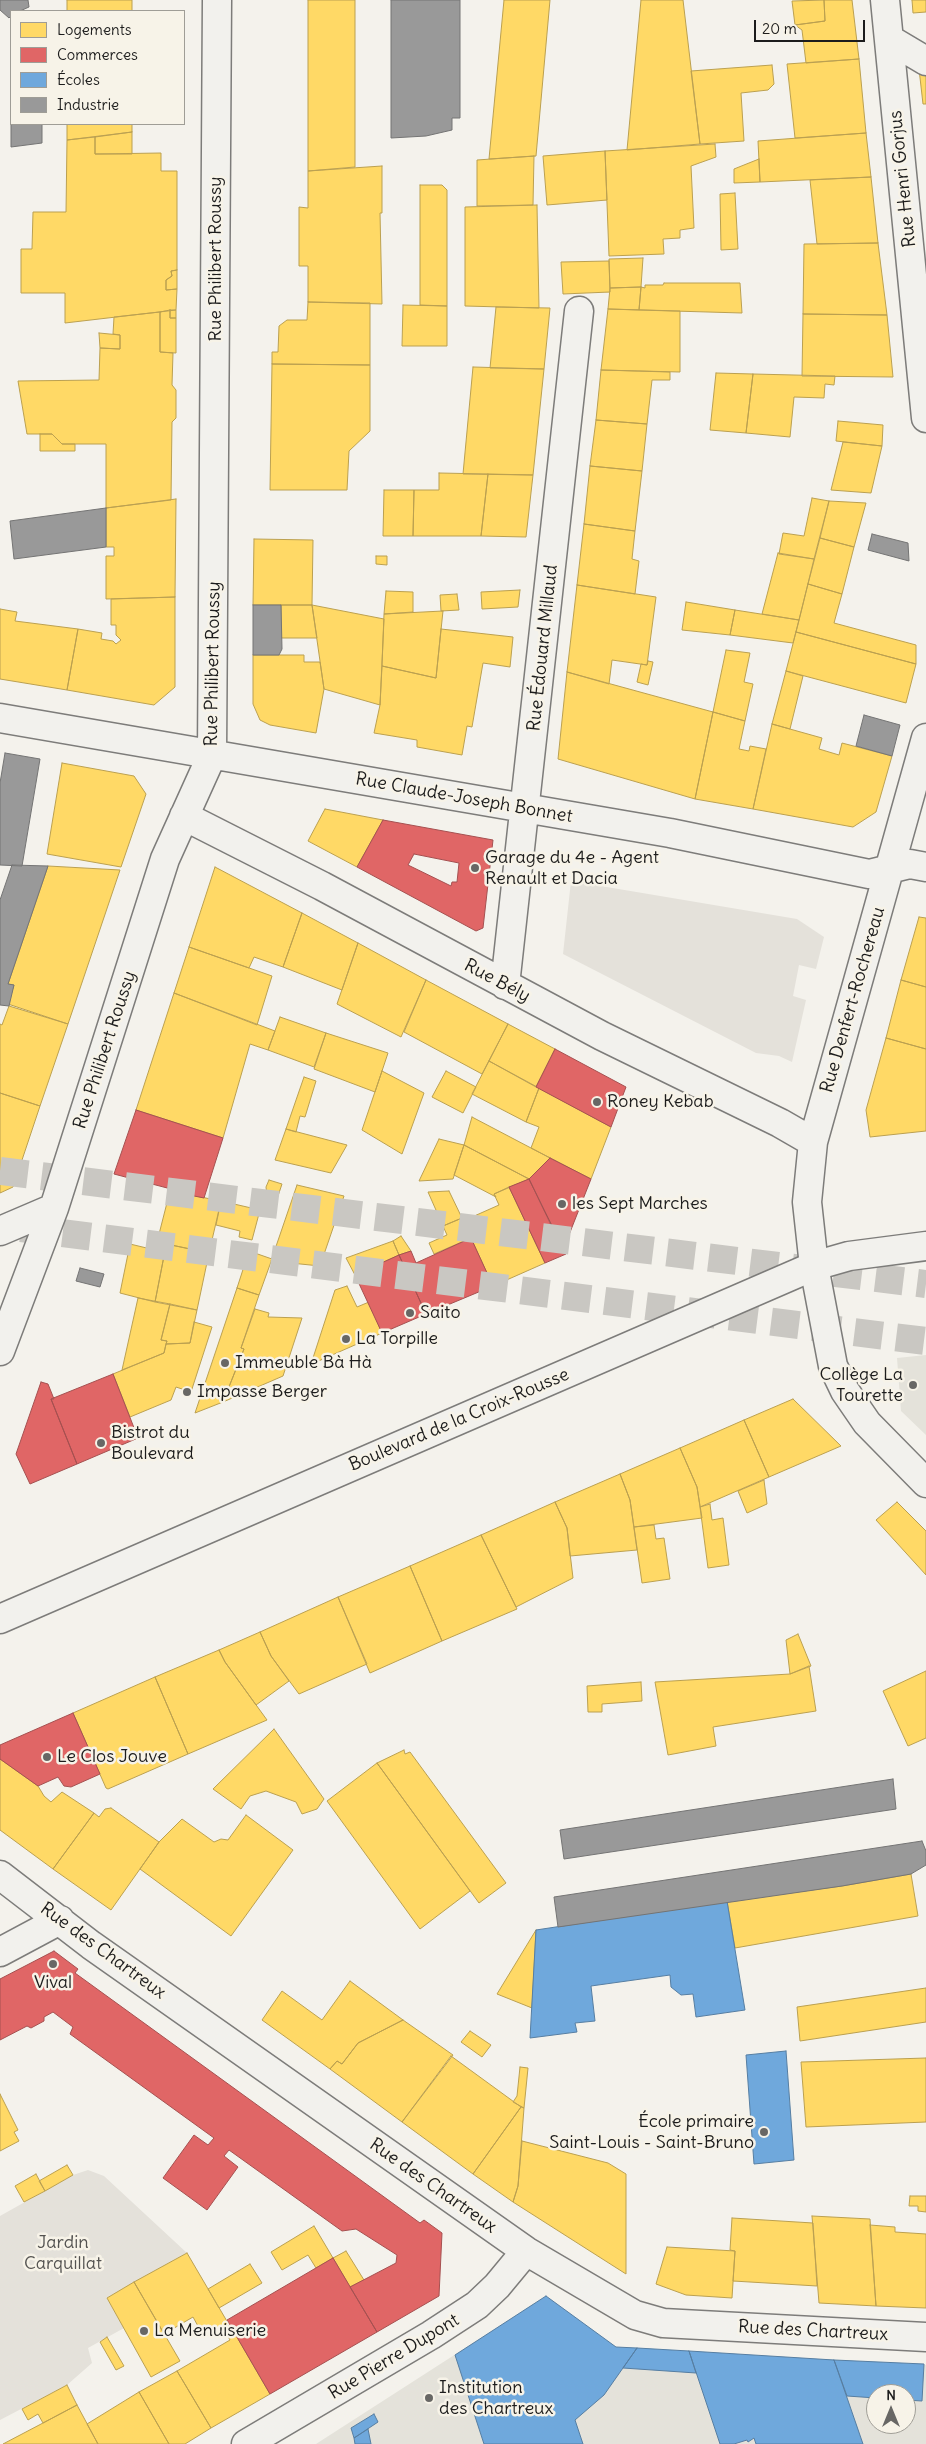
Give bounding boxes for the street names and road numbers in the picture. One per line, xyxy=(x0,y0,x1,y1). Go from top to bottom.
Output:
street label: Rue Henri Gorjus xyxy=(885,109,921,249)
street label: Rue Philibert Roussy xyxy=(205,177,227,341)
street label: Rue Édouard Millaud xyxy=(524,564,562,732)
street label: Rue Philibert Roussy xyxy=(201,581,225,747)
street label: Rue Claude-Joseph Bonnet xyxy=(354,768,574,828)
street label: Rue Denfert-Rochereau xyxy=(816,905,890,1095)
street label: Rue Bély xyxy=(460,955,534,1007)
street label: Rue Philibert Roussy xyxy=(69,968,141,1132)
street label: Boulevard de la Croix-Rousse xyxy=(346,1364,572,1476)
street label: Rue des Chartreux xyxy=(36,1898,170,2004)
street label: Rue des Chartreux xyxy=(365,2134,501,2238)
street label: Rue Pierre Dupont xyxy=(325,2310,463,2404)
street label: Rue des Chartreux xyxy=(737,2316,889,2346)

